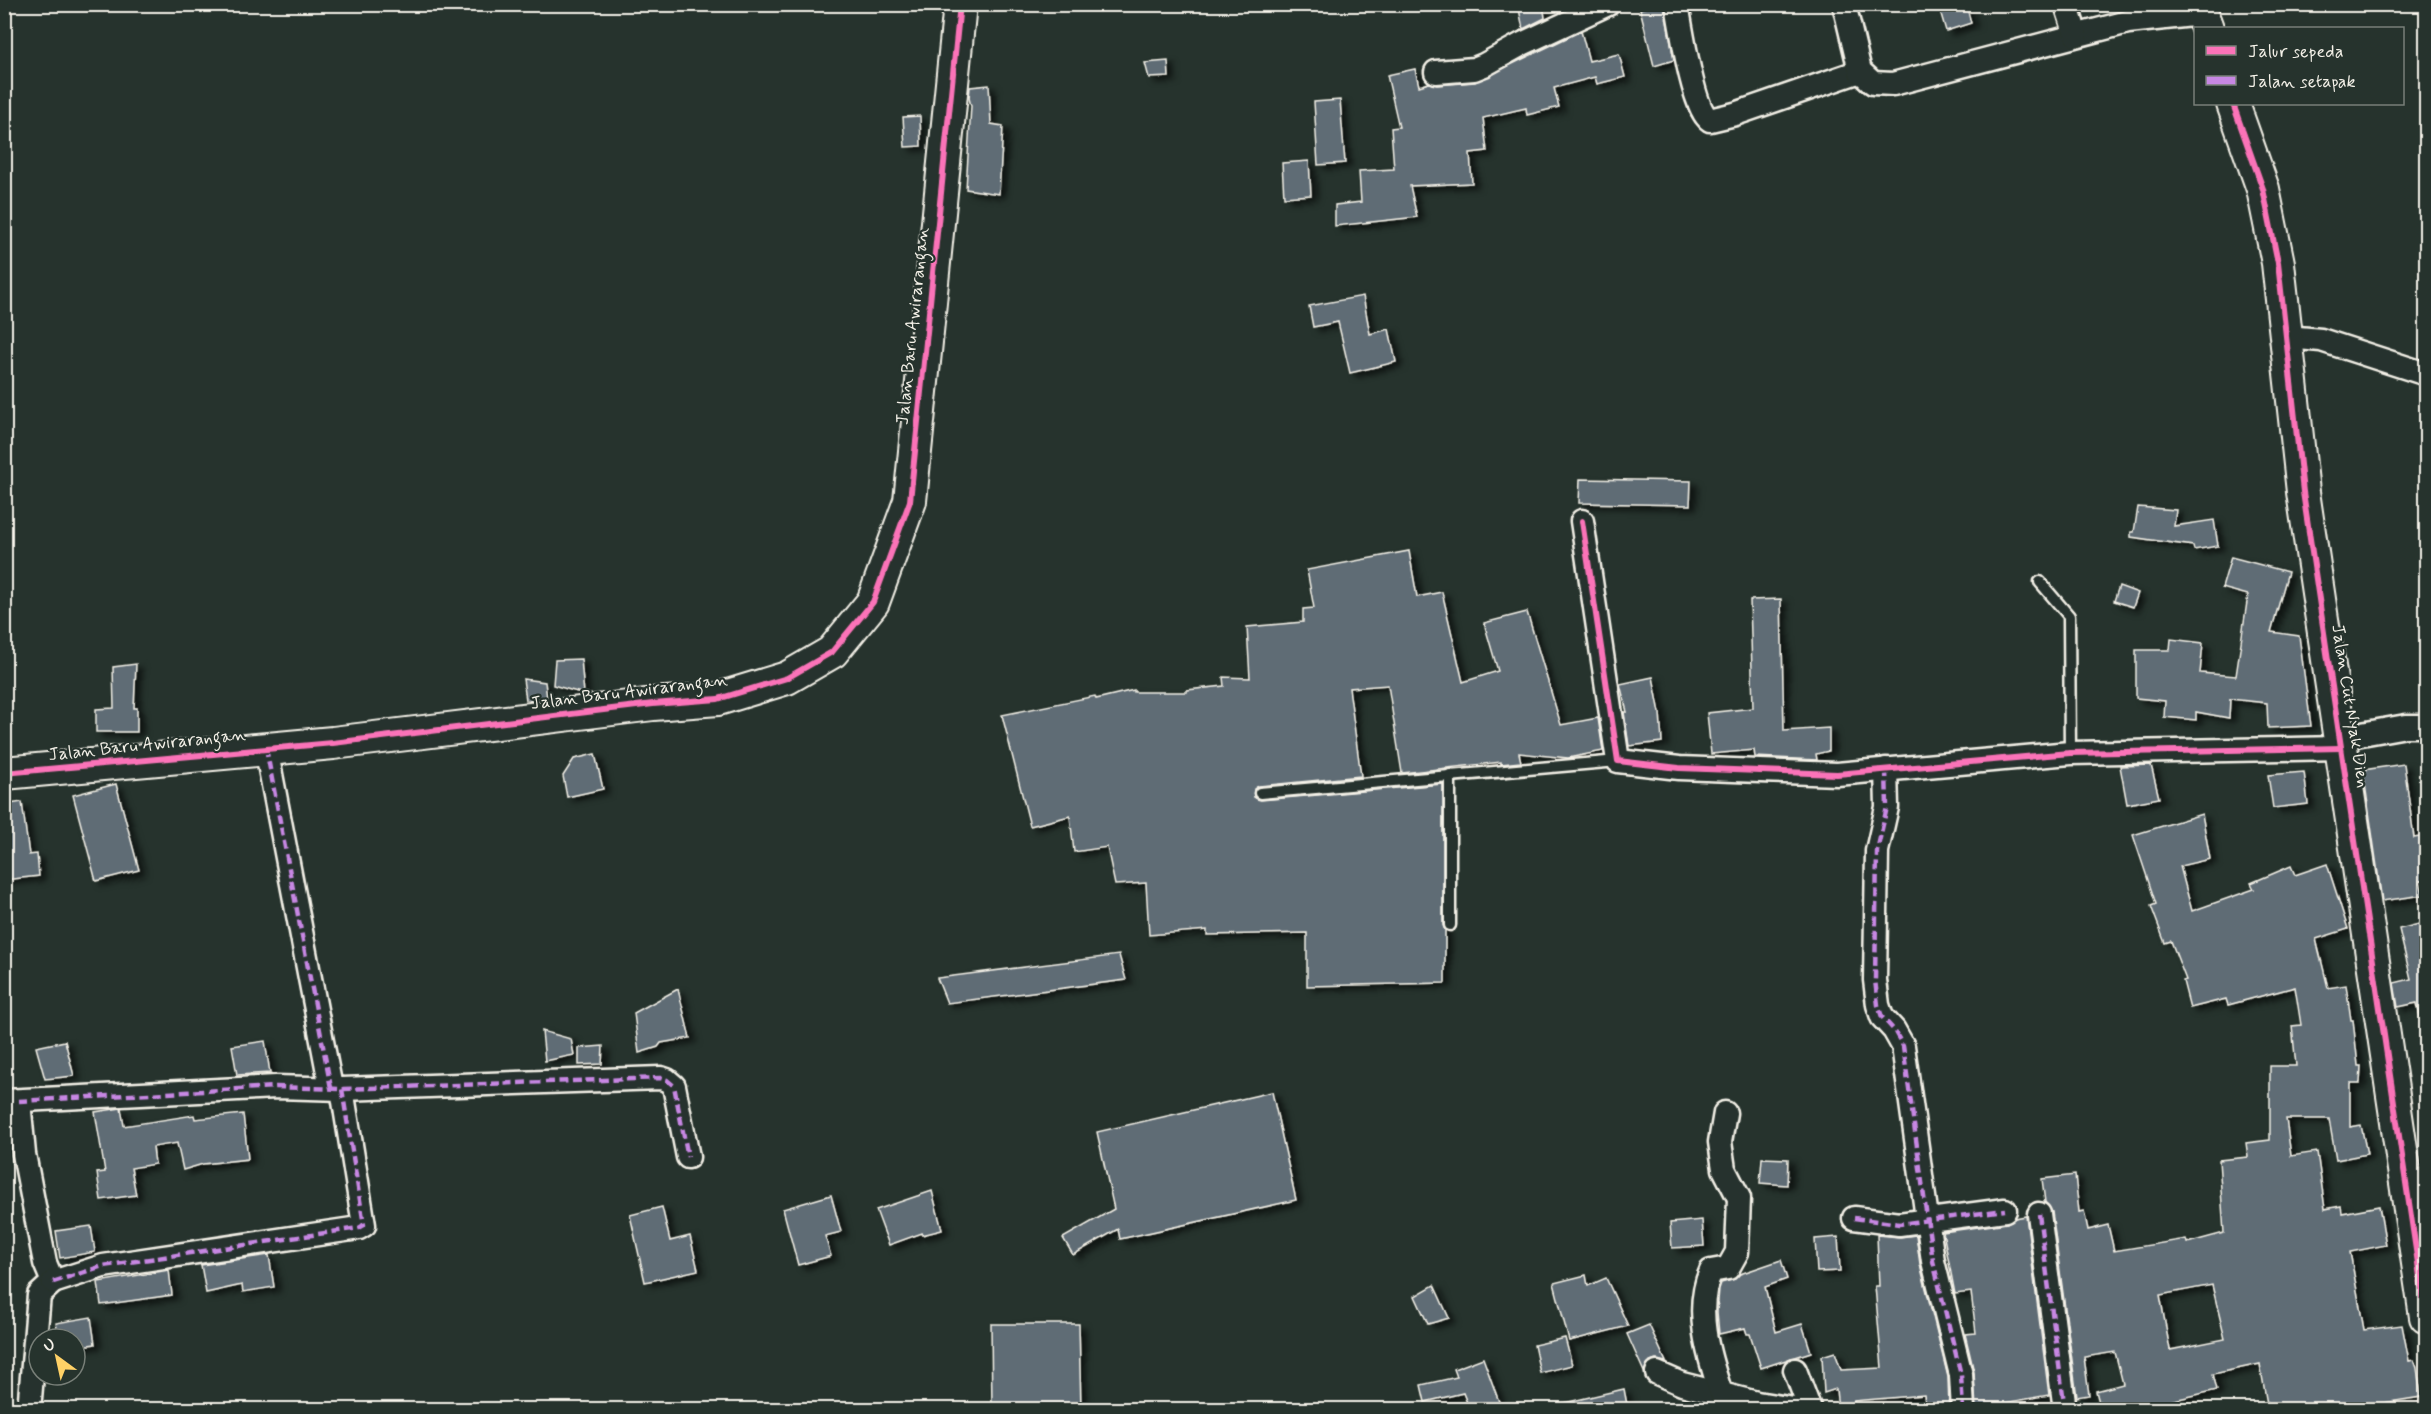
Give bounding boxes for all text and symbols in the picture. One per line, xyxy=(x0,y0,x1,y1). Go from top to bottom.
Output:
legend xyxy=(2194,27,2404,105)
text: Jalur sepeda xyxy=(2248,40,2344,64)
text: Jalan setapak xyxy=(2248,70,2356,94)
street label: Jalan Baru Awirarangan xyxy=(891,226,937,426)
street label: Jalan Cut Nyak Dien xyxy=(2325,623,2375,789)
street label: Jalan Baru Awirarangan xyxy=(529,668,729,718)
street label: Jalan Baru Awirarangan xyxy=(47,723,247,769)
north arrow xyxy=(27,1327,87,1387)
text: U xyxy=(40,1334,60,1357)

